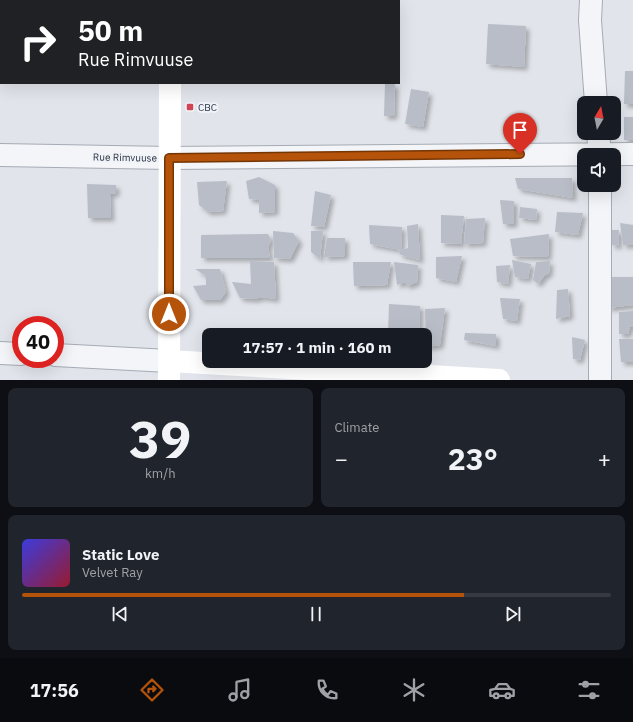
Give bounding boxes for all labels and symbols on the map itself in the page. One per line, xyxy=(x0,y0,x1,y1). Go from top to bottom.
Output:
north arrow xyxy=(577,96,621,140)
place label: CBC xyxy=(198,101,217,114)
marker: CBC xyxy=(185,102,195,112)
pin xyxy=(503,113,537,154)
street label: Rue Rimvuuse xyxy=(93,150,158,165)
position arrow xyxy=(148,293,190,335)
speed limit sign: 40 xyxy=(12,316,64,368)

